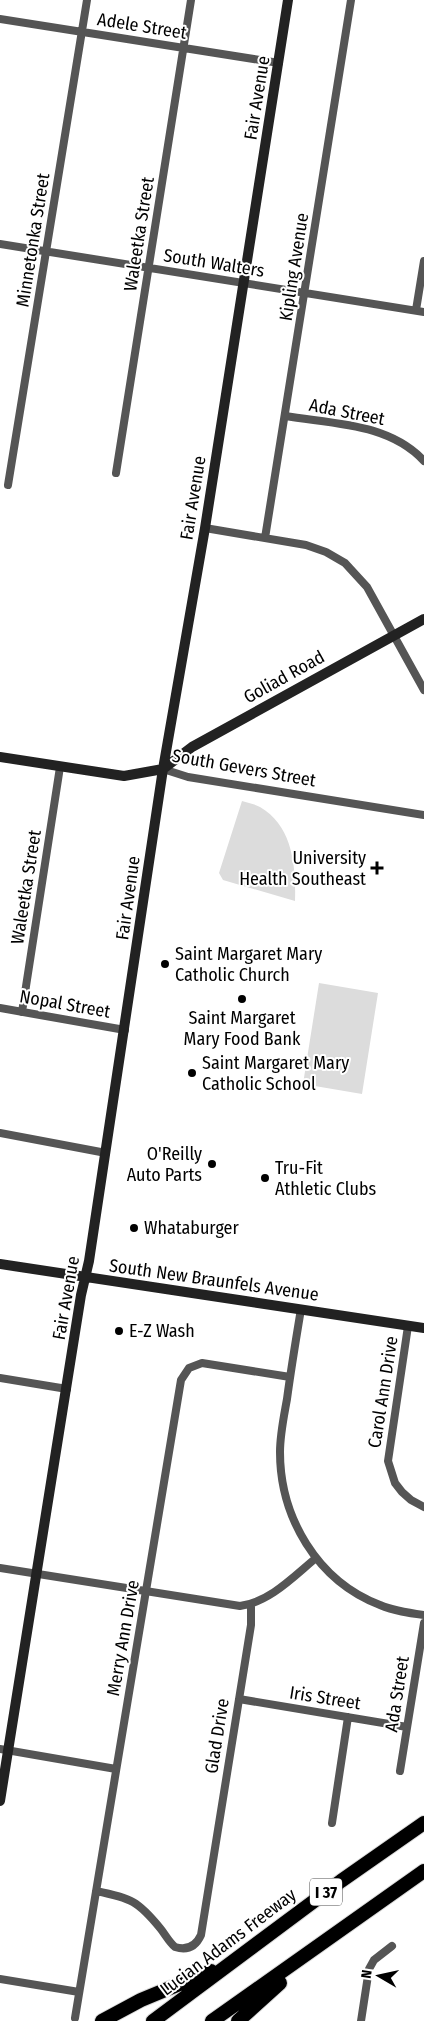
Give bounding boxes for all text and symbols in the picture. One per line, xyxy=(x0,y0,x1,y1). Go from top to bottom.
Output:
street label: Adele Street xyxy=(96,8,188,44)
street label: Fair Avenue xyxy=(240,54,275,142)
street label: Minnetonka Street xyxy=(12,171,54,308)
street label: Waleetka Street xyxy=(119,175,159,293)
street label: Kipling Avenue xyxy=(275,211,313,323)
street label: South Walters xyxy=(162,244,266,282)
street label: Ada Street xyxy=(307,394,387,430)
street label: Fair Avenue xyxy=(176,454,211,542)
street label: Goliad Road xyxy=(240,646,328,708)
street label: South Gevers Street xyxy=(170,745,318,791)
street label: Waleetka Street xyxy=(6,828,46,946)
place label: University Health Southeast xyxy=(239,847,366,890)
street label: Fair Avenue xyxy=(111,854,145,942)
marker: University Health Southeast xyxy=(370,861,384,875)
place label: Saint Margaret Mary Catholic Church xyxy=(175,943,322,986)
marker: Saint Margaret Mary Catholic Church xyxy=(159,958,171,970)
street label: Nopal Street xyxy=(18,985,112,1023)
marker: Saint Margaret Mary Food Bank xyxy=(236,993,248,1005)
place label: Saint Margaret Mary Food Bank xyxy=(184,1007,301,1050)
place label: Saint Margaret Mary Catholic School xyxy=(202,1052,349,1095)
marker: Saint Margaret Mary Catholic School xyxy=(186,1067,198,1079)
place label: O'Reilly Auto Parts xyxy=(127,1143,202,1186)
place label: Tru-Fit Athletic Clubs xyxy=(275,1157,376,1200)
marker: O'Reilly Auto Parts xyxy=(206,1158,218,1170)
marker: Tru-Fit Athletic Clubs xyxy=(259,1172,271,1184)
place label: Whataburger xyxy=(144,1217,239,1239)
marker: Whataburger xyxy=(128,1222,140,1234)
street label: Fair Avenue xyxy=(48,1254,84,1342)
street label: South New Braunfels Avenue xyxy=(108,1254,320,1306)
place label: E-Z Wash xyxy=(129,1320,195,1342)
marker: E-Z Wash xyxy=(113,1325,125,1337)
street label: Carol Ann Drive xyxy=(363,1334,403,1449)
street label: Merry Ann Drive xyxy=(102,1578,144,1698)
street label: Ada Street xyxy=(380,1654,414,1733)
street label: Iris Street xyxy=(288,1682,362,1714)
street label: Glad Drive xyxy=(200,1697,234,1775)
road number: I 37 xyxy=(310,1878,342,1905)
street label: Lucian Adams Freeway xyxy=(156,1884,300,2000)
north arrow xyxy=(354,1951,404,2001)
text: N xyxy=(358,1969,376,1980)

